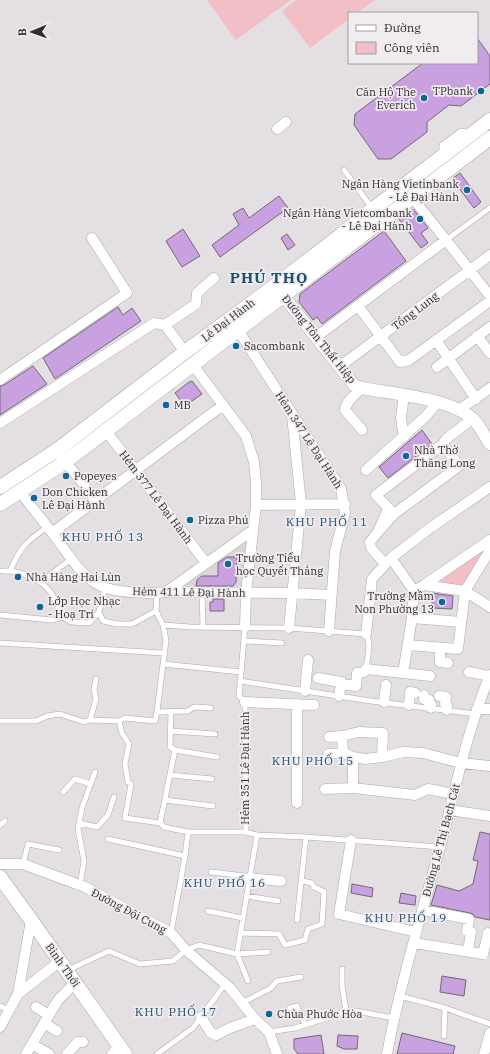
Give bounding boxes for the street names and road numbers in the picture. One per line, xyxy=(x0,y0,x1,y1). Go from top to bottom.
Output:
street label: Tổng Lung xyxy=(389,289,441,333)
street label: Đường Tôn Thất Hiệp xyxy=(279,292,359,386)
street label: Lê Đại Hành xyxy=(198,295,258,345)
street label: Hẻm 347 Lê Đại Hành xyxy=(272,389,346,491)
street label: Hẻm 377 Lê Đại Hành xyxy=(116,448,196,547)
street label: Hẻm 411 Lê Đại Hành xyxy=(132,584,246,600)
street label: Hẻm 351 Lê Đại Hành xyxy=(238,711,252,825)
street label: Đường Lê Thị Bạch Cát xyxy=(419,782,463,898)
street label: Đường Đội Cung xyxy=(89,885,169,937)
street label: Bình Thới xyxy=(43,940,84,990)

